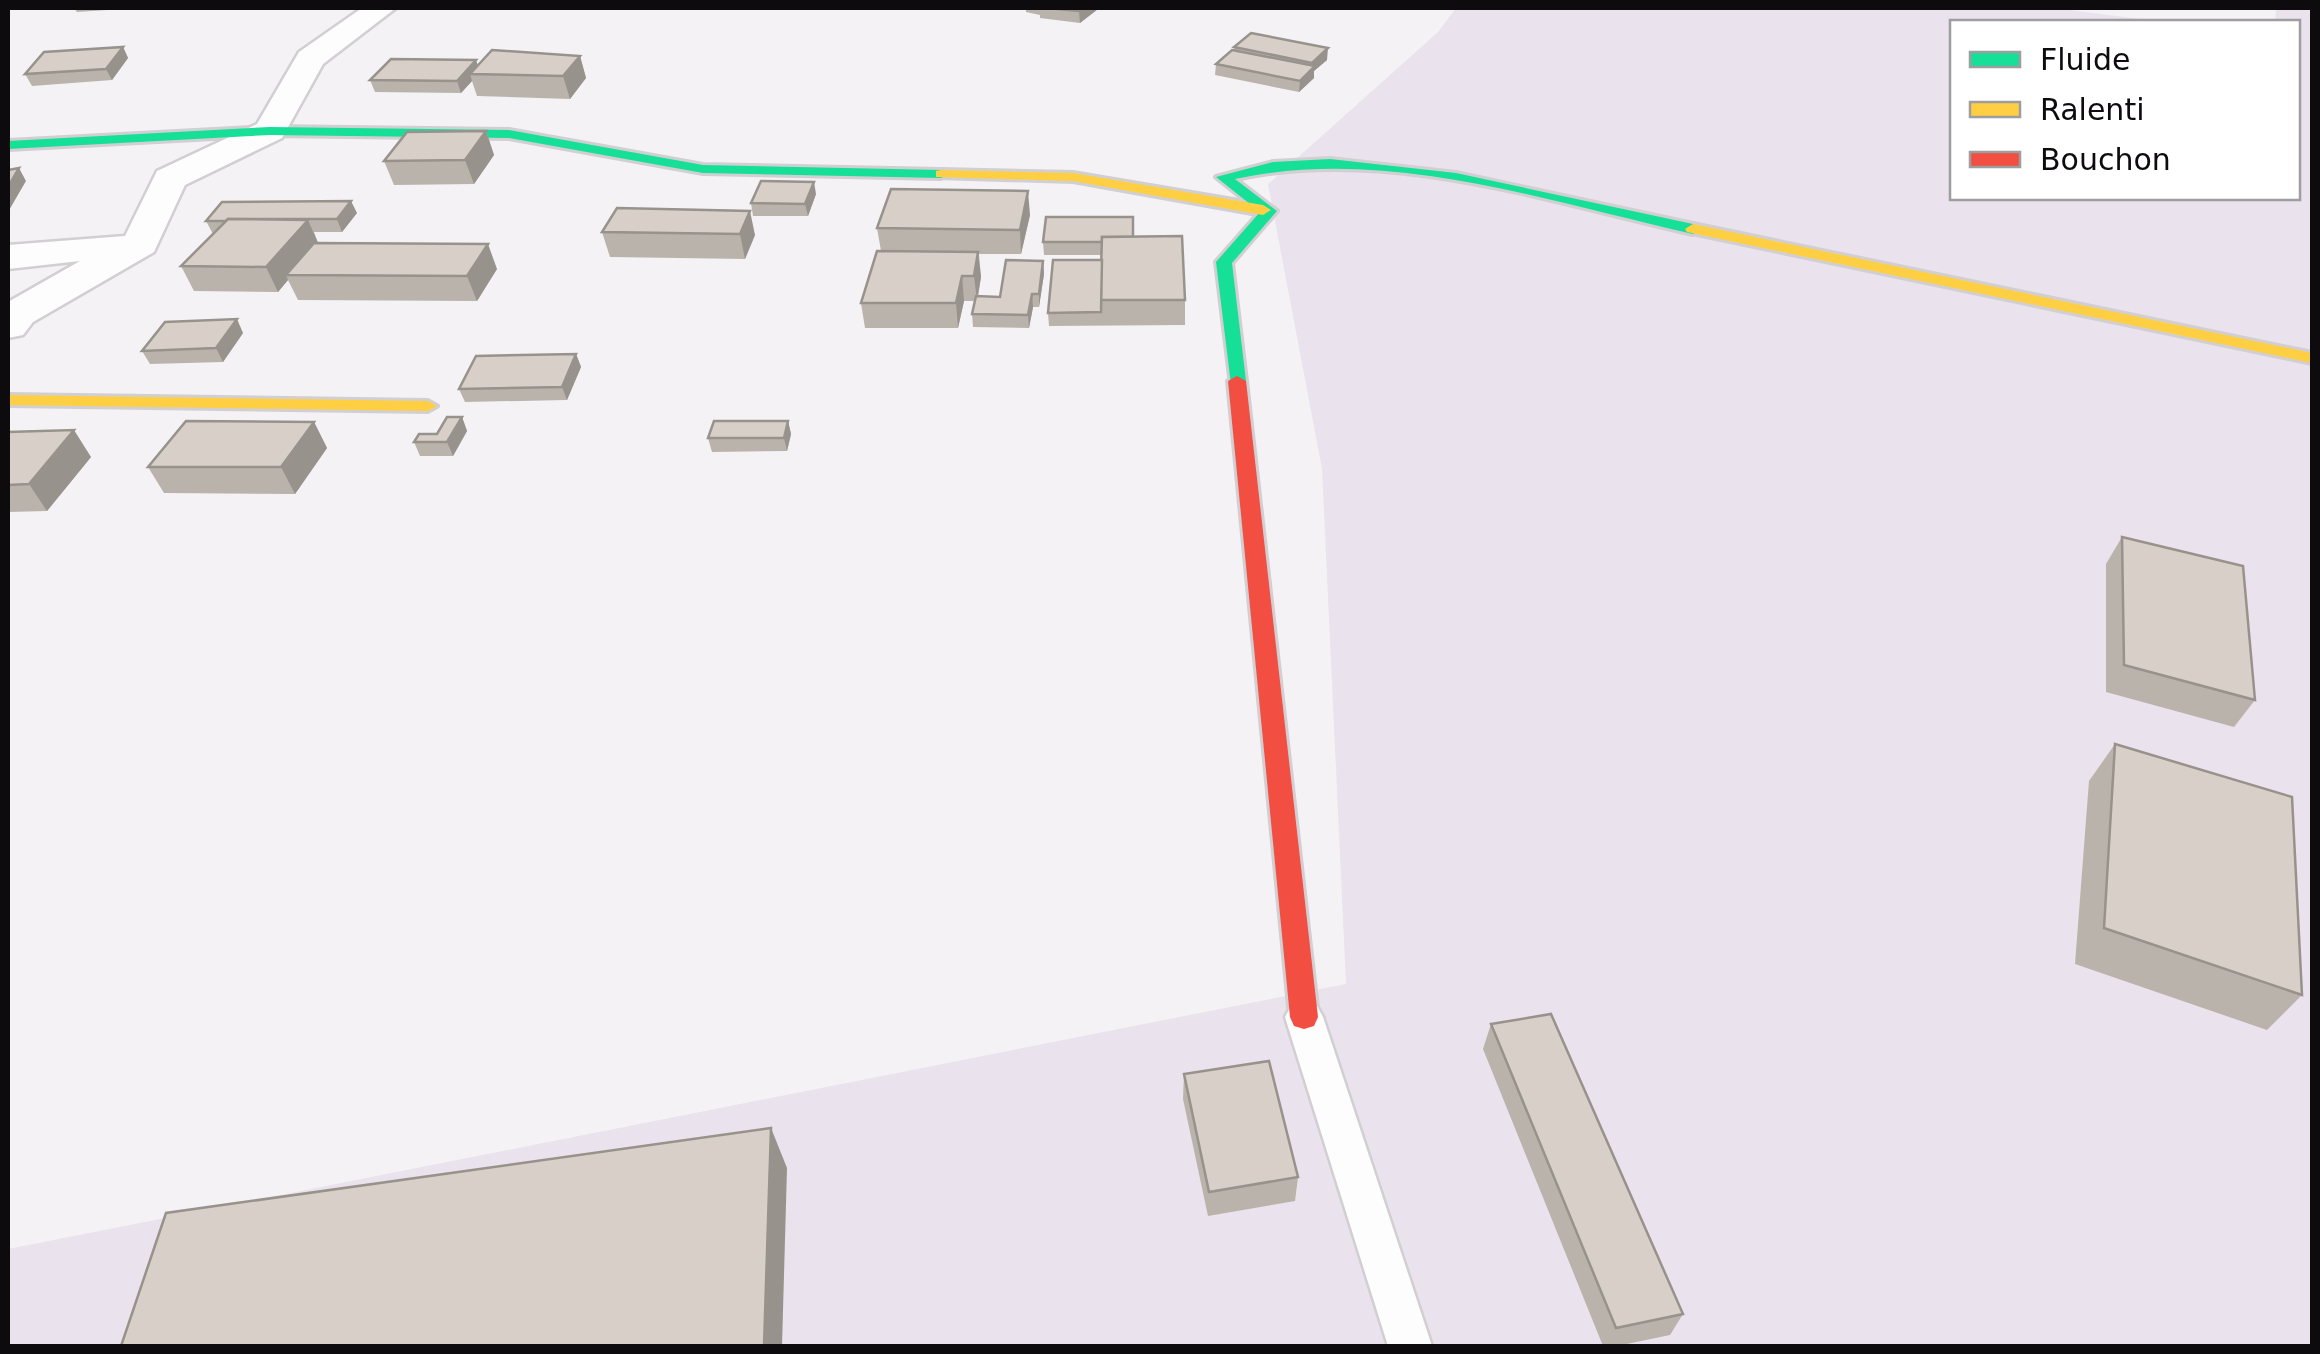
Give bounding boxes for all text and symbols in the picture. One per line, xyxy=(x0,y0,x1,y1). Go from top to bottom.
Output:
legend xyxy=(1950,20,2300,200)
text: Fluide xyxy=(2040,42,2130,77)
text: Ralenti xyxy=(2040,92,2144,127)
text: Bouchon xyxy=(2040,142,2171,177)

